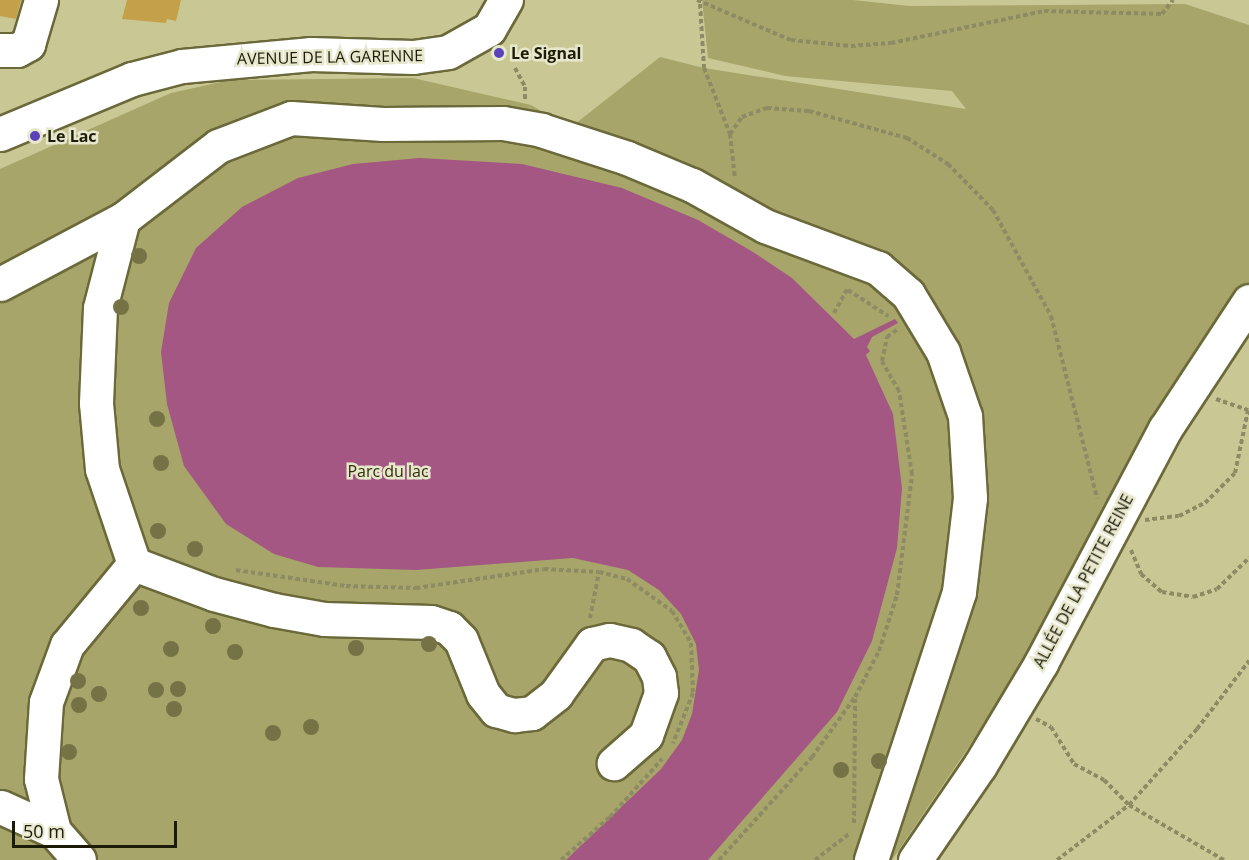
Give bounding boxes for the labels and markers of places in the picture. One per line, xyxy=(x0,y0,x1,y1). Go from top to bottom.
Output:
place label: Le Signal xyxy=(511,43,581,63)
marker: Le Signal xyxy=(492,46,506,60)
place label: Le Lac xyxy=(47,126,97,146)
marker: Le Lac xyxy=(28,129,42,143)

